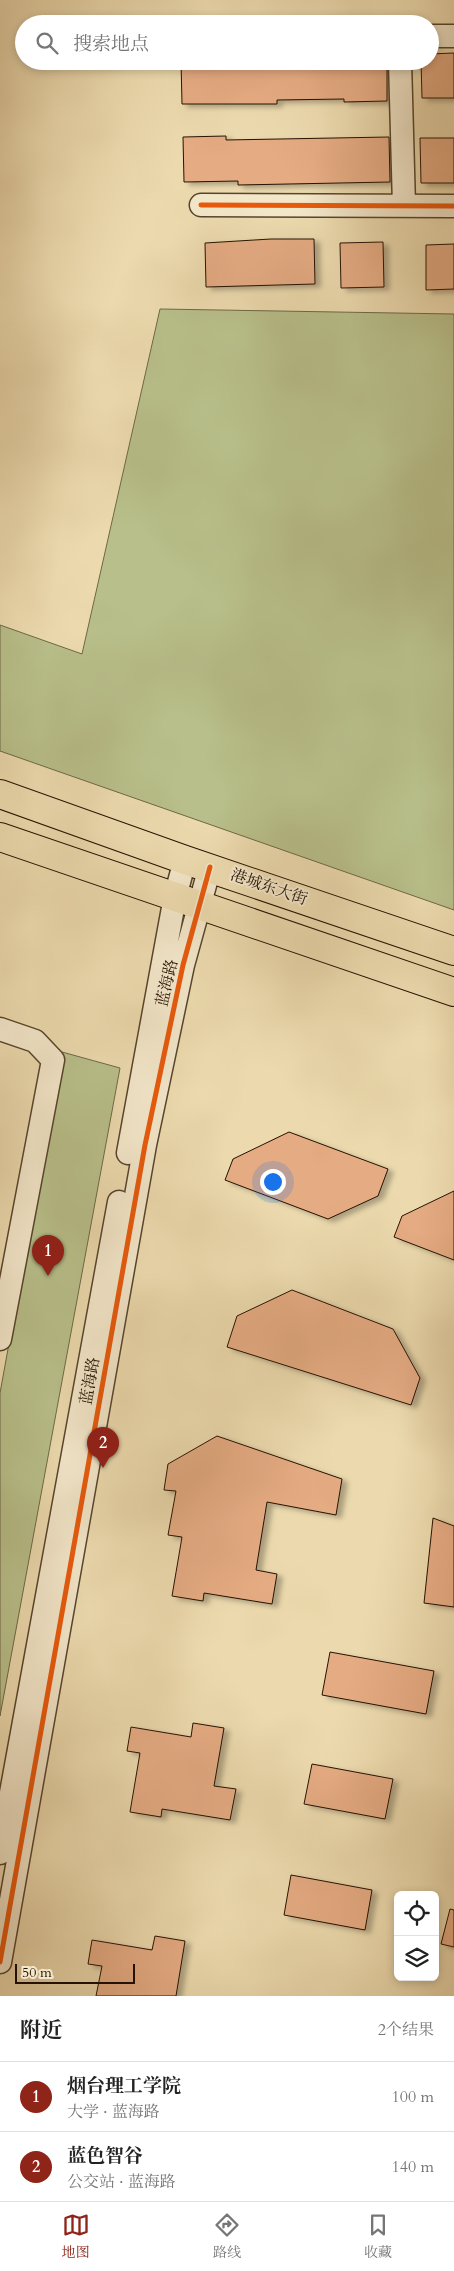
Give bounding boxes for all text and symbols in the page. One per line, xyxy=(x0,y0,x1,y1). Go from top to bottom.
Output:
search box xyxy=(15,15,439,70)
icon: search xyxy=(33,29,61,57)
text: 搜索地点 xyxy=(73,31,149,57)
street label: 港城东大街 xyxy=(228,864,310,910)
street label: 蓝海路 xyxy=(151,957,183,1009)
your location xyxy=(260,1169,286,1195)
pin: 1 xyxy=(32,1235,64,1276)
street label: 蓝海路 xyxy=(75,1355,105,1407)
pin: 2 xyxy=(87,1427,119,1468)
map controls xyxy=(394,1891,439,1981)
button: locate xyxy=(394,1891,439,1936)
button: layers xyxy=(394,1936,439,1981)
scale bar xyxy=(15,1961,135,1984)
text: 50 m xyxy=(22,1963,52,1982)
text: 附近 xyxy=(20,2016,62,2045)
text: 2个结果 xyxy=(378,2019,434,2041)
text: 烟台理工学院 xyxy=(67,2073,181,2099)
text: 1 xyxy=(32,2086,40,2108)
text: 100 m xyxy=(392,2086,434,2108)
text: 大学 · 蓝海路 xyxy=(67,2101,160,2123)
text: 蓝色智谷 xyxy=(67,2143,143,2169)
text: 2 xyxy=(32,2156,40,2178)
text: 140 m xyxy=(392,2156,434,2178)
text: 公交站 · 蓝海路 xyxy=(67,2171,176,2193)
tab: 地图 xyxy=(62,2211,90,2262)
tab: 路线 xyxy=(213,2211,241,2262)
tab: 收藏 xyxy=(364,2211,392,2262)

